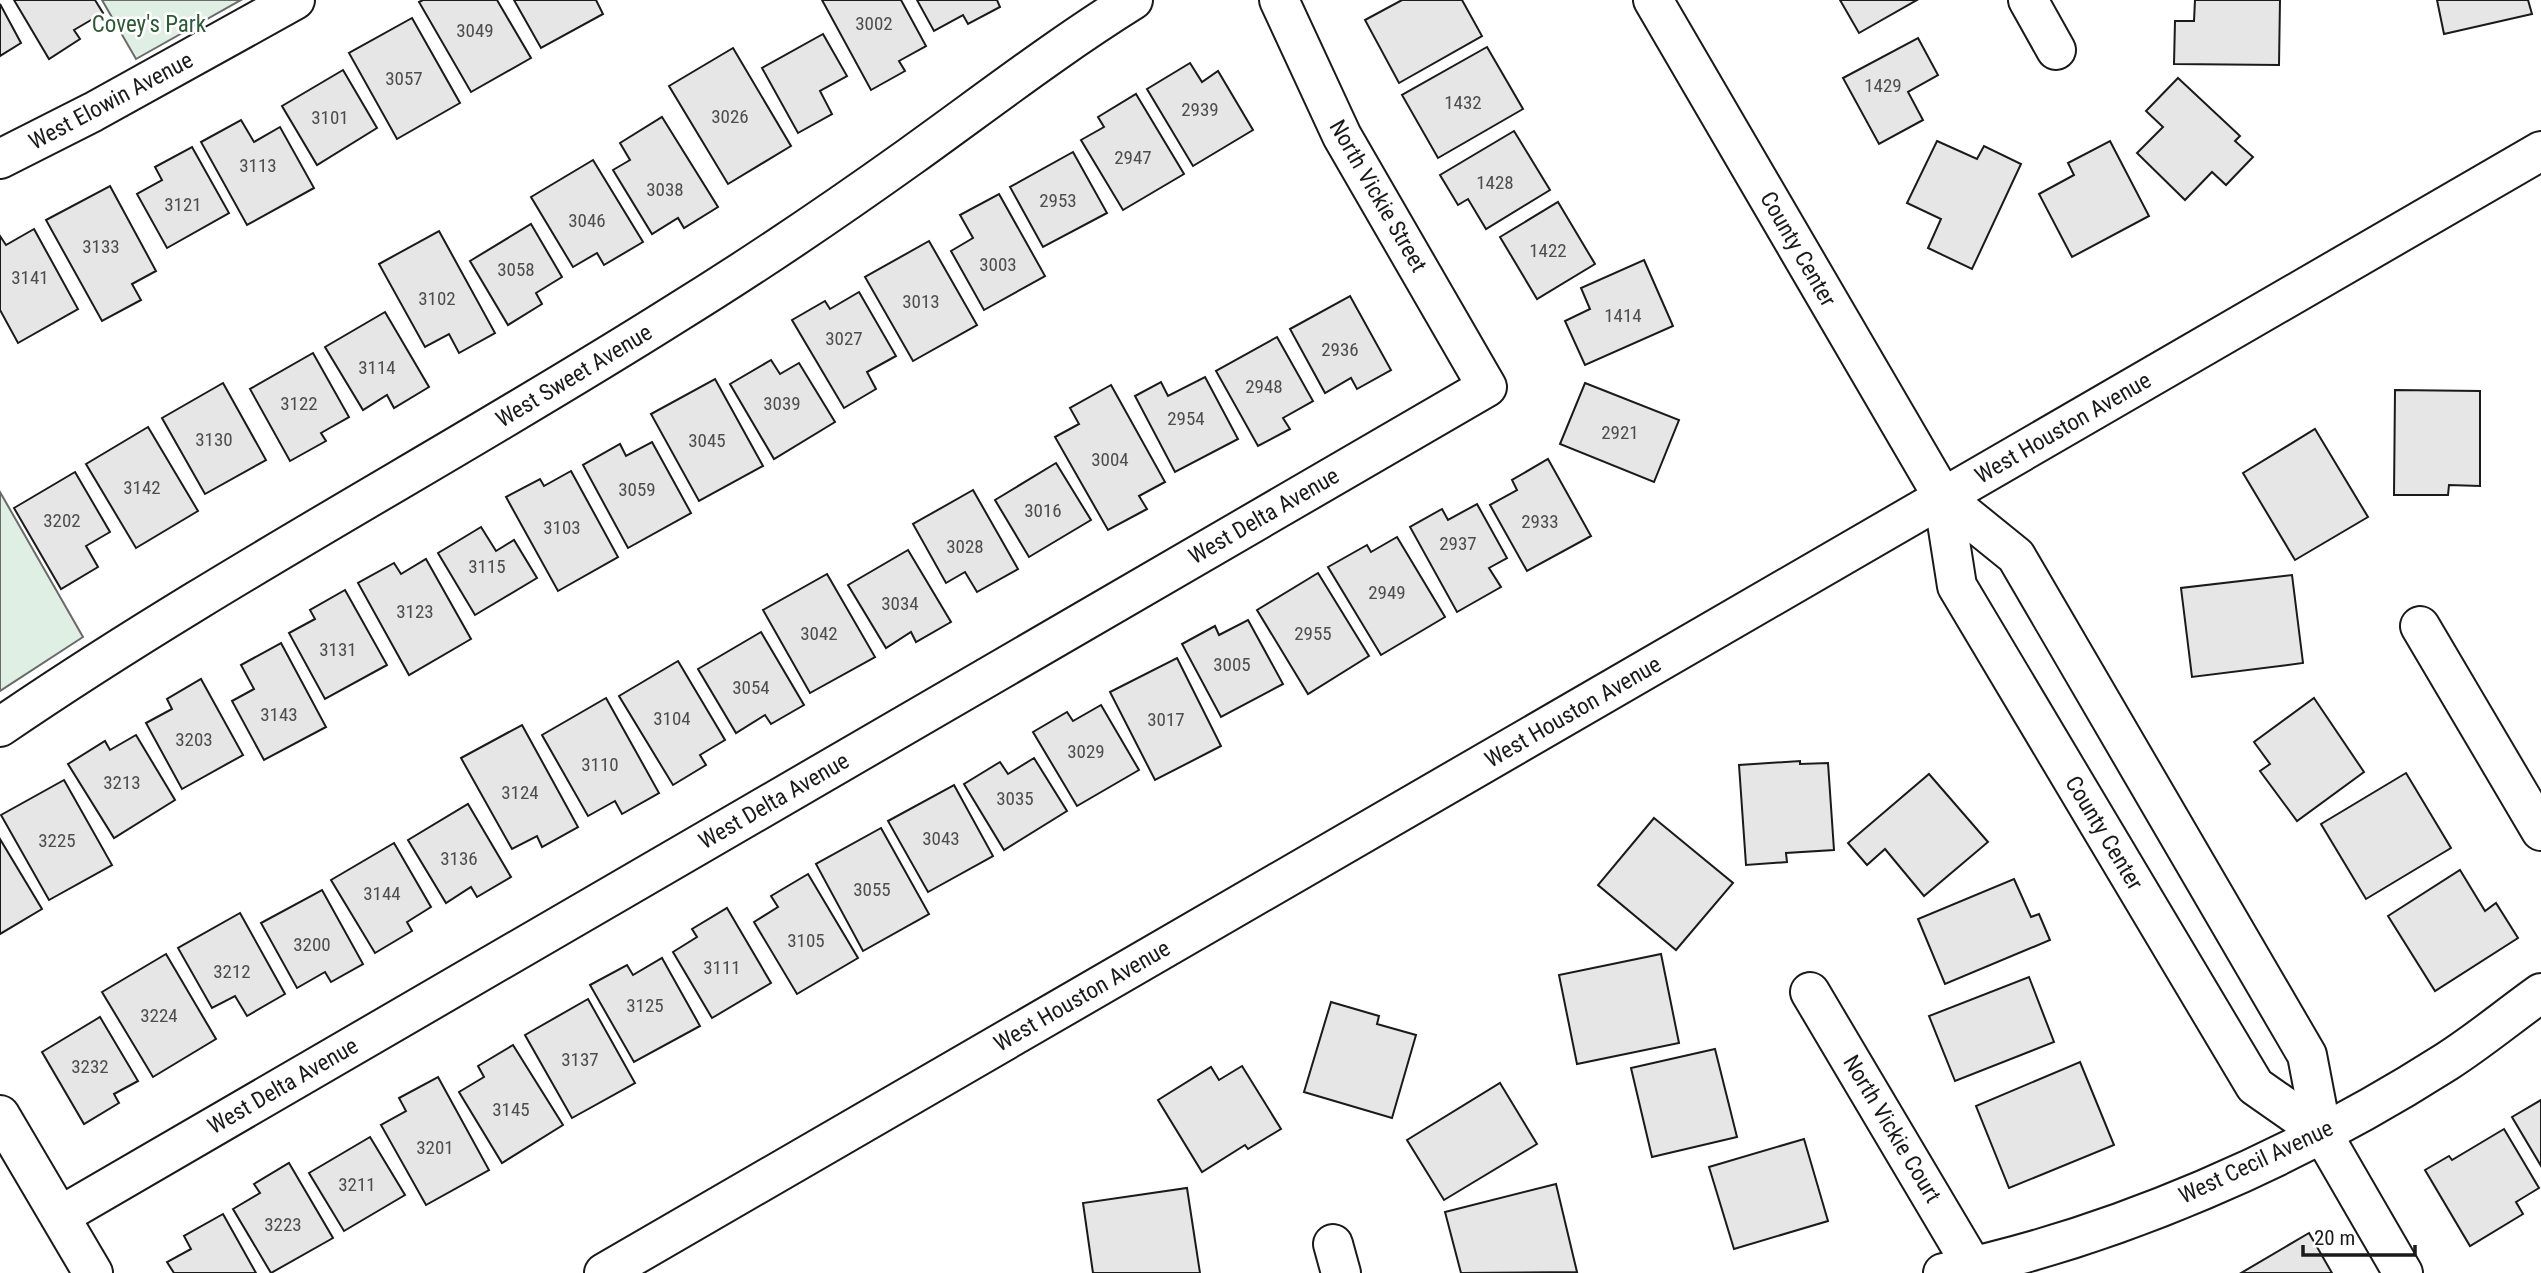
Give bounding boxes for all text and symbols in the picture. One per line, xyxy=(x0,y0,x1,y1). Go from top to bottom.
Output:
park label: Covey's Park xyxy=(92,11,207,38)
house number: 3002 xyxy=(855,12,893,35)
house number: 3049 xyxy=(456,19,494,42)
street label: West Elowin Avenue xyxy=(24,46,198,156)
house number: 3057 xyxy=(385,67,423,90)
house number: 1429 xyxy=(1864,74,1902,97)
house number: 1432 xyxy=(1444,91,1482,114)
house number: 2939 xyxy=(1181,98,1219,121)
house number: 3026 xyxy=(711,105,749,128)
house number: 3101 xyxy=(311,106,349,129)
street label: North Vickie Street xyxy=(1324,115,1432,277)
house number: 2947 xyxy=(1114,146,1152,169)
house number: 3113 xyxy=(239,154,277,177)
house number: 1428 xyxy=(1476,171,1514,194)
house number: 3038 xyxy=(646,178,684,201)
street label: County Center xyxy=(1754,187,1842,311)
house number: 2953 xyxy=(1039,189,1077,212)
house number: 3121 xyxy=(164,193,202,216)
house number: 3046 xyxy=(568,209,606,232)
house number: 3133 xyxy=(82,235,120,258)
house number: 1422 xyxy=(1529,239,1567,262)
house number: 3003 xyxy=(979,253,1017,276)
house number: 3058 xyxy=(497,258,535,281)
house number: 3141 xyxy=(11,266,49,289)
house number: 3102 xyxy=(418,287,456,310)
house number: 3013 xyxy=(902,290,940,313)
house number: 1414 xyxy=(1604,304,1642,327)
street label: West Sweet Avenue xyxy=(491,319,657,433)
house number: 3027 xyxy=(825,327,863,350)
house number: 2936 xyxy=(1321,338,1359,361)
house number: 3114 xyxy=(358,356,396,379)
street label: West Houston Avenue xyxy=(1970,367,2156,489)
house number: 2948 xyxy=(1245,375,1283,398)
house number: 3122 xyxy=(280,392,318,415)
house number: 3039 xyxy=(763,392,801,415)
house number: 2954 xyxy=(1167,407,1205,430)
house number: 2921 xyxy=(1601,421,1639,444)
house number: 3130 xyxy=(195,428,233,451)
house number: 3045 xyxy=(688,429,726,452)
house number: 3004 xyxy=(1091,448,1129,471)
street label: West Delta Avenue xyxy=(1184,462,1344,570)
house number: 3142 xyxy=(123,476,161,499)
house number: 3059 xyxy=(618,478,656,501)
house number: 3016 xyxy=(1024,499,1062,522)
house number: 3202 xyxy=(43,509,81,532)
house number: 2933 xyxy=(1521,510,1559,533)
house number: 3103 xyxy=(543,516,581,539)
house number: 2937 xyxy=(1439,532,1477,555)
house number: 3028 xyxy=(946,535,984,558)
house number: 3115 xyxy=(468,555,506,578)
house number: 2949 xyxy=(1368,581,1406,604)
house number: 3034 xyxy=(881,592,919,615)
house number: 3123 xyxy=(396,600,434,623)
house number: 3042 xyxy=(800,622,838,645)
house number: 2955 xyxy=(1294,622,1332,645)
house number: 3131 xyxy=(319,638,357,661)
street label: West Houston Avenue xyxy=(1480,651,1666,773)
house number: 3005 xyxy=(1213,653,1251,676)
house number: 3054 xyxy=(732,676,770,699)
house number: 3143 xyxy=(260,703,298,726)
house number: 3104 xyxy=(653,707,691,730)
house number: 3017 xyxy=(1147,708,1185,731)
house number: 3203 xyxy=(175,728,213,751)
house number: 3029 xyxy=(1067,740,1105,763)
street label: West Delta Avenue xyxy=(694,747,854,855)
house number: 3110 xyxy=(581,753,619,776)
house number: 3213 xyxy=(103,771,141,794)
street label: County Center xyxy=(2059,771,2149,895)
house number: 3124 xyxy=(501,781,539,804)
house number: 3035 xyxy=(996,787,1034,810)
house number: 3043 xyxy=(922,827,960,850)
house number: 3225 xyxy=(38,829,76,852)
house number: 3136 xyxy=(440,847,478,870)
house number: 3055 xyxy=(853,878,891,901)
house number: 3144 xyxy=(363,882,401,905)
house number: 3105 xyxy=(787,929,825,952)
house number: 3200 xyxy=(293,933,331,956)
street label: West Houston Avenue xyxy=(989,935,1175,1057)
house number: 3111 xyxy=(703,956,741,979)
house number: 3212 xyxy=(213,960,251,983)
house number: 3125 xyxy=(626,994,664,1017)
house number: 3224 xyxy=(140,1004,178,1027)
street label: West Delta Avenue xyxy=(203,1032,363,1140)
house number: 3137 xyxy=(561,1048,599,1071)
street label: North Vickie Court xyxy=(1837,1050,1947,1208)
house number: 3232 xyxy=(71,1055,109,1078)
house number: 3145 xyxy=(492,1098,530,1121)
street label: West Cecil Avenue xyxy=(2175,1114,2337,1210)
house number: 3201 xyxy=(416,1136,454,1159)
house number: 3211 xyxy=(338,1173,376,1196)
house number: 3223 xyxy=(264,1213,302,1236)
scale bar xyxy=(2303,1214,2415,1258)
text: 20 m xyxy=(2314,1226,2355,1250)

